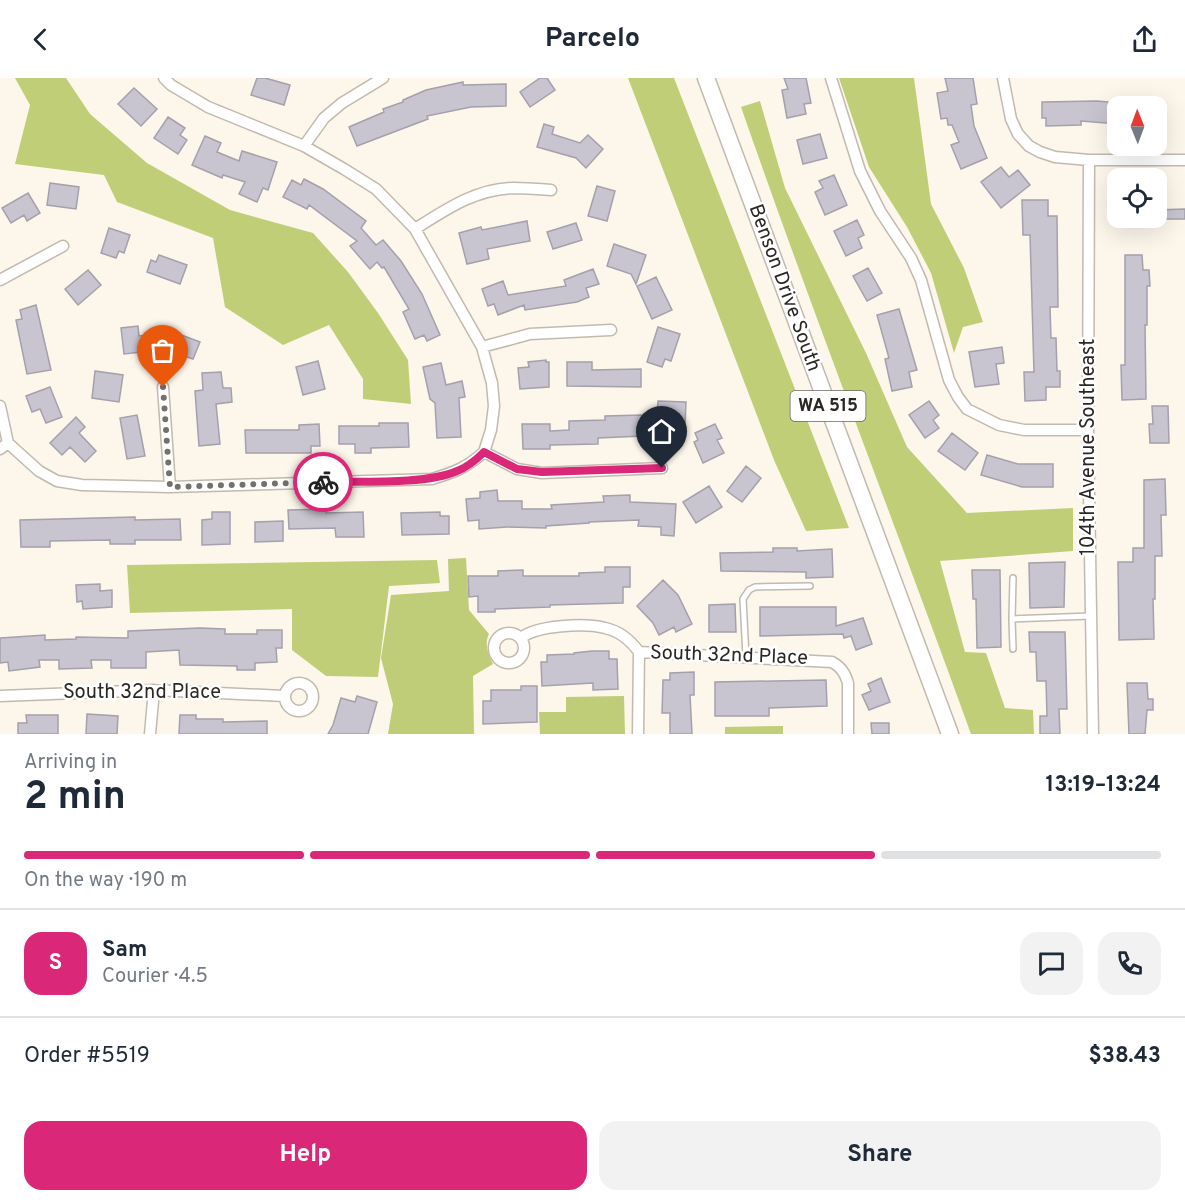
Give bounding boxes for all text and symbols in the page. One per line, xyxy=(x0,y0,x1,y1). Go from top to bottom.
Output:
text: Parcelo xyxy=(545,22,640,56)
icon: back xyxy=(24,23,57,56)
icon: share xyxy=(1128,23,1161,56)
north arrow xyxy=(1107,96,1167,156)
map controls xyxy=(1107,96,1167,228)
button: locate xyxy=(1107,168,1167,228)
street label: Benson Drive South xyxy=(742,201,826,375)
pin xyxy=(137,325,188,387)
icon: bag xyxy=(146,334,179,367)
street label: 104th Avenue Southeast xyxy=(1076,338,1102,556)
road number: WA 515 xyxy=(790,391,866,421)
pin xyxy=(636,406,687,468)
icon: home xyxy=(645,415,678,448)
courier xyxy=(293,452,353,512)
icon: bike xyxy=(307,466,340,499)
street label: South 32nd Place xyxy=(650,640,808,672)
street label: South 32nd Place xyxy=(63,680,221,706)
text: Arriving in xyxy=(24,750,117,776)
text: 13:19–13:24 xyxy=(1045,772,1161,799)
text: 2 min xyxy=(24,774,126,823)
text: On the way · 190 m xyxy=(24,868,187,894)
button: chat xyxy=(1020,932,1083,995)
button: phone xyxy=(1098,932,1161,995)
text: Sam xyxy=(102,937,147,964)
text: S xyxy=(49,950,62,977)
text: Courier · 4.5 xyxy=(102,964,208,990)
text: Order #5519 xyxy=(24,1043,150,1070)
text: $38.43 xyxy=(1089,1043,1161,1070)
button: Help xyxy=(24,1121,587,1190)
button: Share xyxy=(599,1121,1161,1190)

